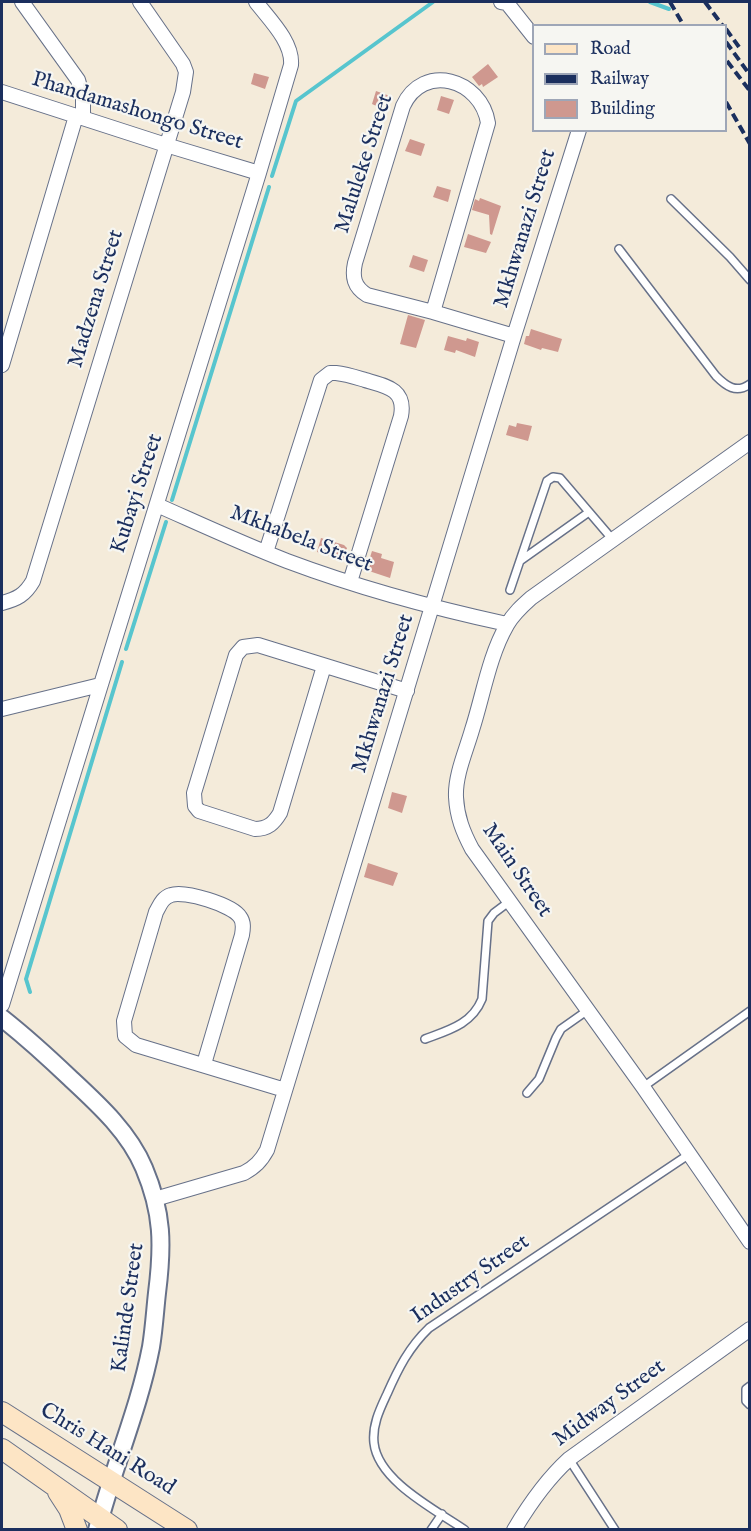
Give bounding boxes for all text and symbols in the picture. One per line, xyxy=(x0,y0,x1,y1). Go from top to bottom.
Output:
legend xyxy=(532,24,727,132)
text: Road xyxy=(590,38,631,61)
street label: Phandamashongo Street xyxy=(28,67,246,157)
text: Railway xyxy=(590,68,649,91)
street label: Maluleke Street xyxy=(330,91,400,237)
text: Building xyxy=(590,98,655,121)
street label: Mkhwanazi Street xyxy=(489,146,563,312)
street label: Madzena Street xyxy=(63,227,131,371)
street label: Kubayi Street xyxy=(106,431,170,557)
street label: Mkhabela Street xyxy=(226,501,376,579)
street label: Mkhwanazi Street xyxy=(347,611,421,777)
street label: Main Street xyxy=(475,819,557,923)
street label: Industry Street xyxy=(407,1230,535,1330)
street label: Kalinde Street xyxy=(107,1242,151,1374)
street label: Midway Street xyxy=(549,1355,671,1453)
street label: Chris Hani Road xyxy=(35,1398,179,1502)

